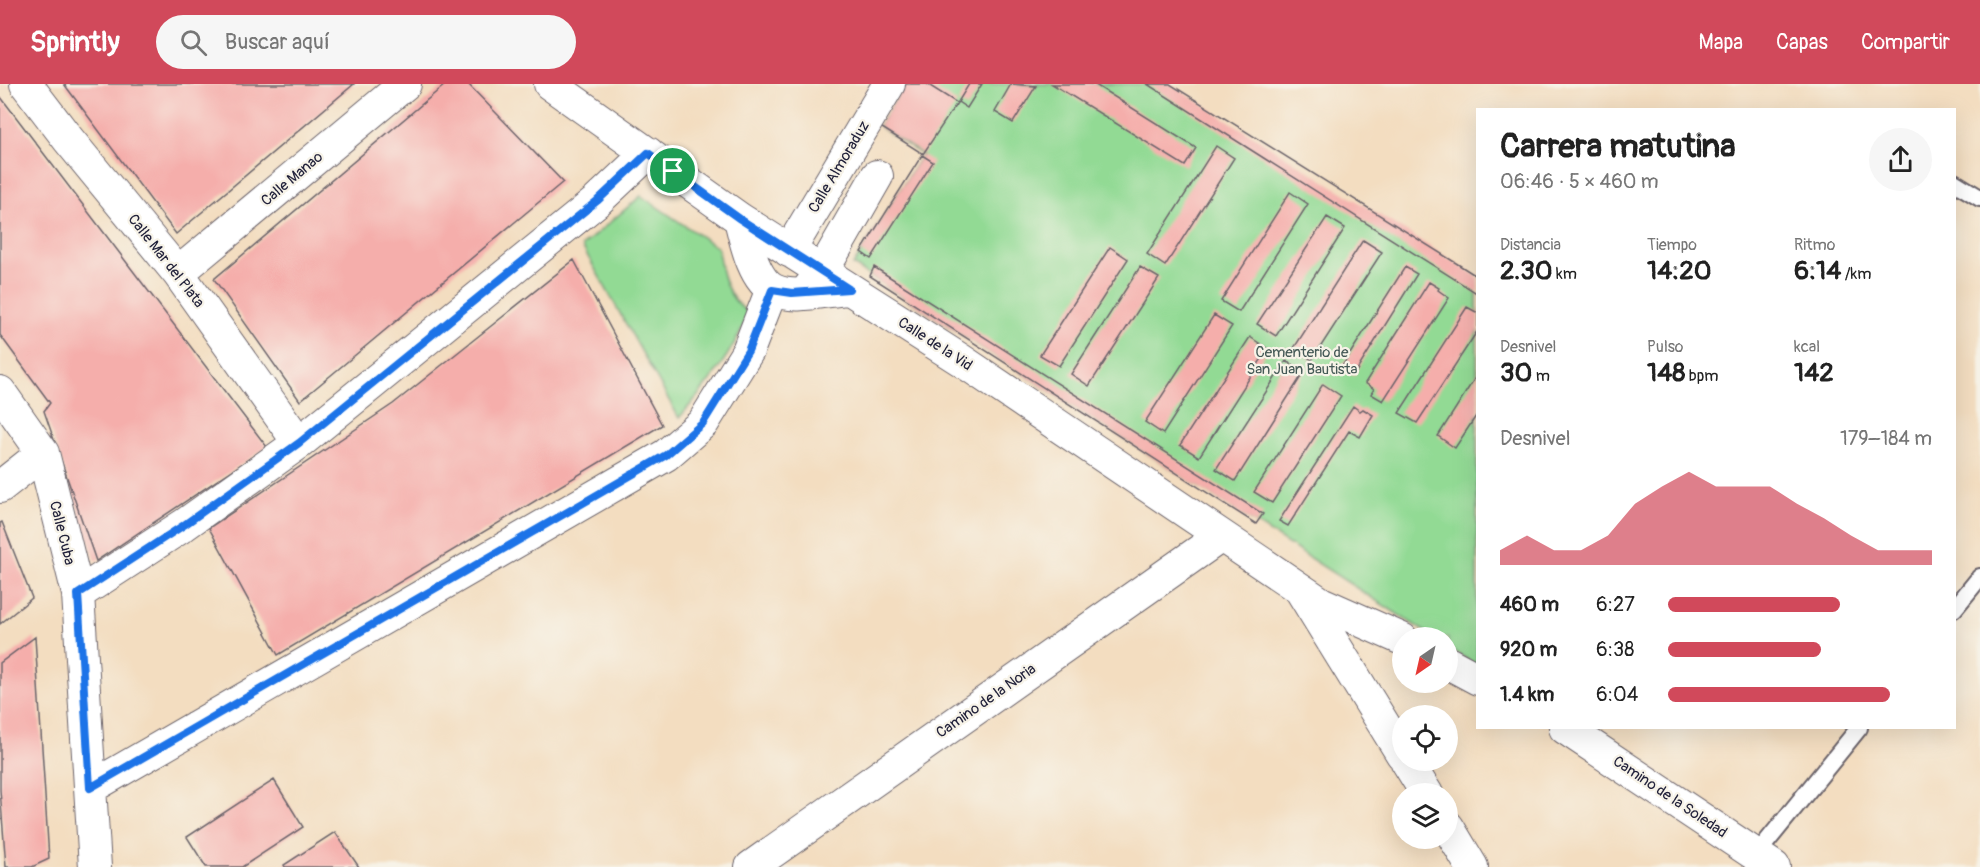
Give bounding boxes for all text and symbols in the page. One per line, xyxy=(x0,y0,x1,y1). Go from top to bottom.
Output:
search box xyxy=(156,15,576,69)
text: Sprintly xyxy=(30,25,120,60)
icon: search xyxy=(177,26,210,59)
text: Buscar aquí xyxy=(225,28,330,56)
text: Mapa xyxy=(1699,29,1743,56)
text: Capas xyxy=(1776,29,1828,56)
text: Compartir xyxy=(1861,29,1950,56)
street label: Calle Almoraduz xyxy=(804,117,874,216)
text: Carrera matutina xyxy=(1500,126,1736,167)
button: share xyxy=(1869,128,1932,191)
pin xyxy=(647,145,698,196)
street label: Calle Manao xyxy=(257,148,327,210)
icon: arrive xyxy=(656,154,689,187)
text: 06:46 · 5 × 460 m xyxy=(1500,169,1659,194)
street label: Calle Mar del Plata xyxy=(124,210,208,312)
text: Distancia xyxy=(1500,235,1561,255)
text: Tiempo xyxy=(1647,235,1697,255)
text: Ritmo xyxy=(1794,235,1835,255)
text: 2.30 xyxy=(1500,255,1553,287)
text: 14:20 xyxy=(1647,255,1711,287)
text: 6:14 xyxy=(1794,255,1841,287)
text: km xyxy=(1553,264,1577,284)
text: /km xyxy=(1841,264,1871,284)
street label: Calle de la Vid xyxy=(894,313,976,375)
text: Desnivel xyxy=(1500,337,1556,357)
text: Pulso xyxy=(1647,337,1683,357)
text: kcal xyxy=(1794,337,1820,357)
park label: Cementerio de San Juan Bautista xyxy=(1246,343,1358,379)
text: 30 xyxy=(1500,357,1532,389)
text: 148 xyxy=(1647,357,1685,389)
text: 142 xyxy=(1794,357,1834,389)
text: m xyxy=(1532,366,1550,386)
text: bpm xyxy=(1685,366,1718,386)
text: Desnivel xyxy=(1500,426,1570,451)
text: 179–184 m xyxy=(1840,426,1932,451)
street label: Calle Cuba xyxy=(45,499,79,567)
text: 460 m xyxy=(1500,592,1559,617)
text: 6:27 xyxy=(1596,592,1635,617)
north arrow xyxy=(1392,627,1458,693)
map controls xyxy=(1392,627,1458,849)
text: 920 m xyxy=(1500,637,1557,662)
text: 6:38 xyxy=(1596,637,1634,662)
street label: Camino de la Noria xyxy=(932,660,1040,742)
text: 1.4 km xyxy=(1500,682,1554,707)
text: 6:04 xyxy=(1596,682,1638,707)
button: locate xyxy=(1392,705,1458,771)
street label: Camino de la Soledad xyxy=(1609,752,1731,842)
button: layers xyxy=(1392,783,1458,849)

